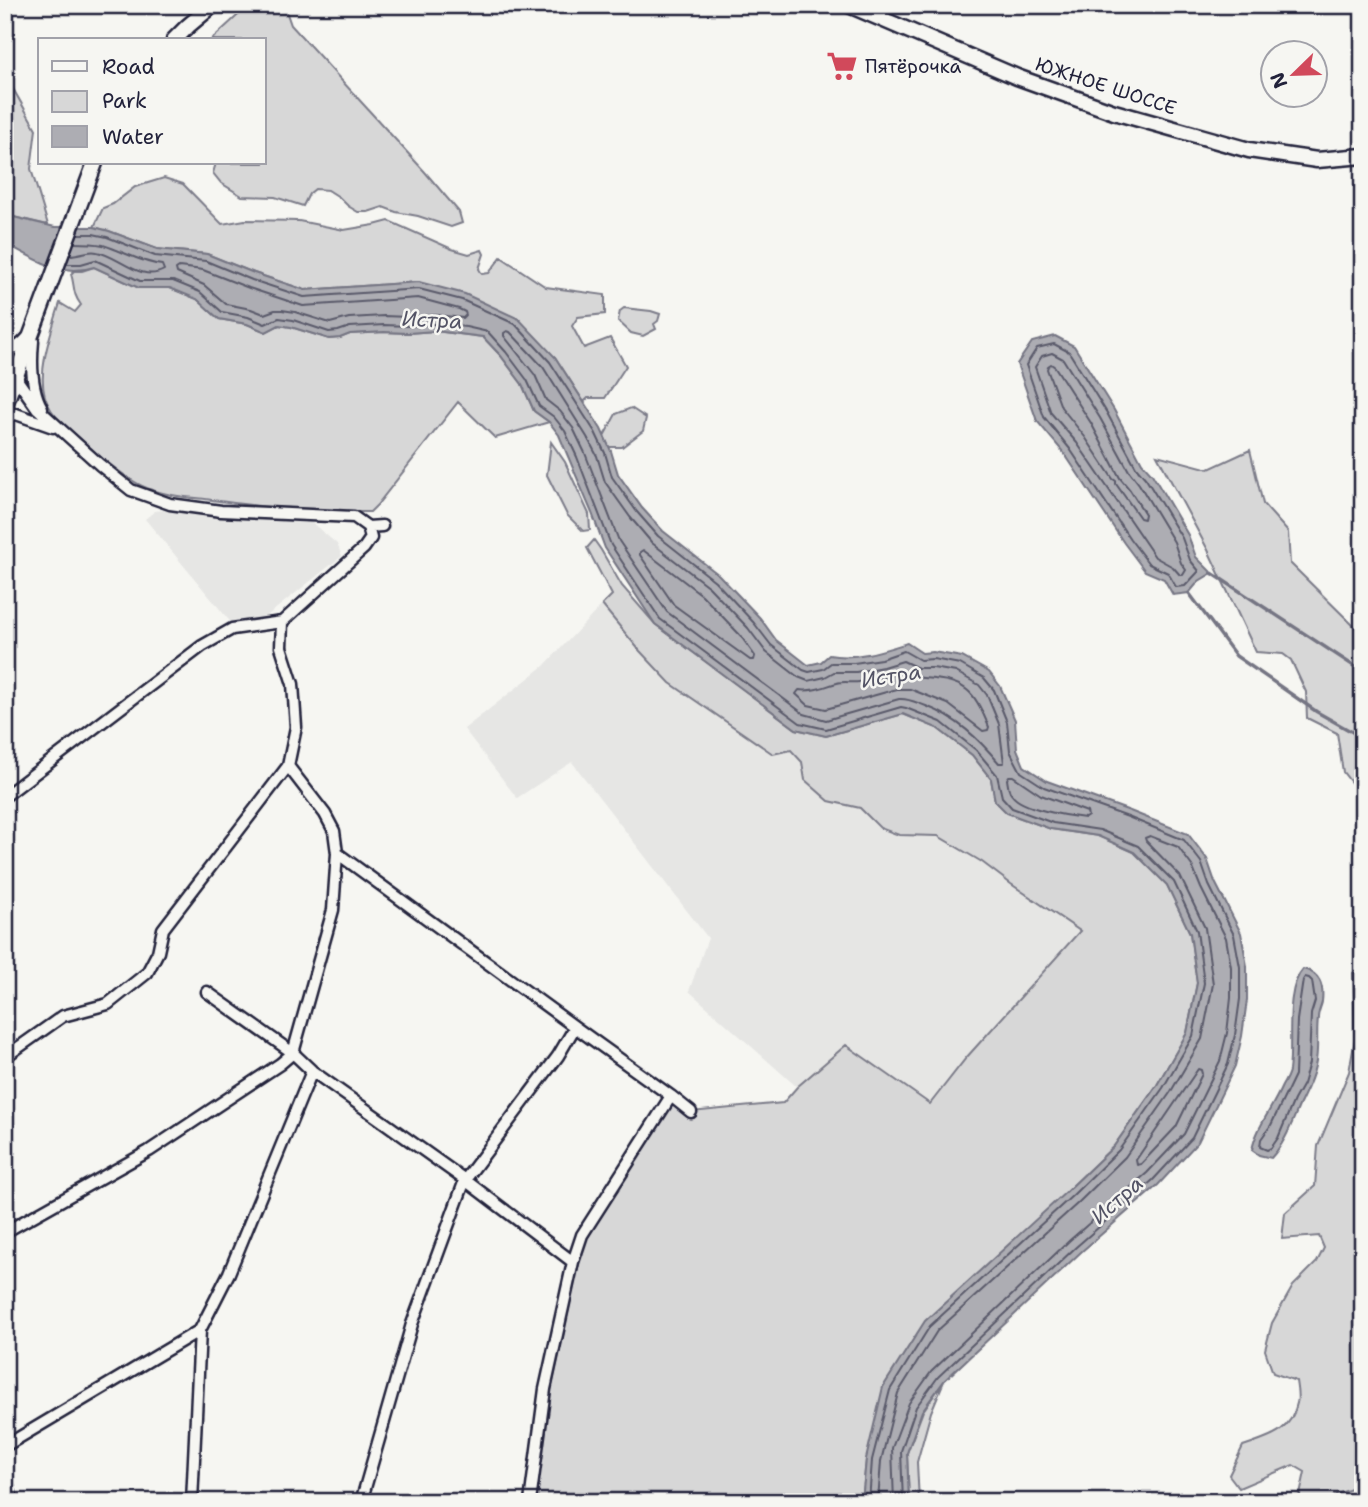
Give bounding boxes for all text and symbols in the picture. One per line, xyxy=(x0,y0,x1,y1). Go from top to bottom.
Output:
legend xyxy=(38,38,266,164)
north arrow xyxy=(1260,38,1330,108)
supermarket icon: Пятёрочка xyxy=(825,49,859,83)
street label: ЮЖНОЕ ШОССЕ xyxy=(1032,51,1180,121)
text: Road xyxy=(102,53,155,81)
place label: Пятёрочка xyxy=(865,54,961,79)
text: N xyxy=(1264,69,1293,92)
text: Park xyxy=(102,87,147,115)
text: Water xyxy=(102,123,164,151)
water label: Истра xyxy=(401,304,463,336)
water label: Истра xyxy=(859,657,923,695)
water label: Истра xyxy=(1085,1170,1149,1230)

